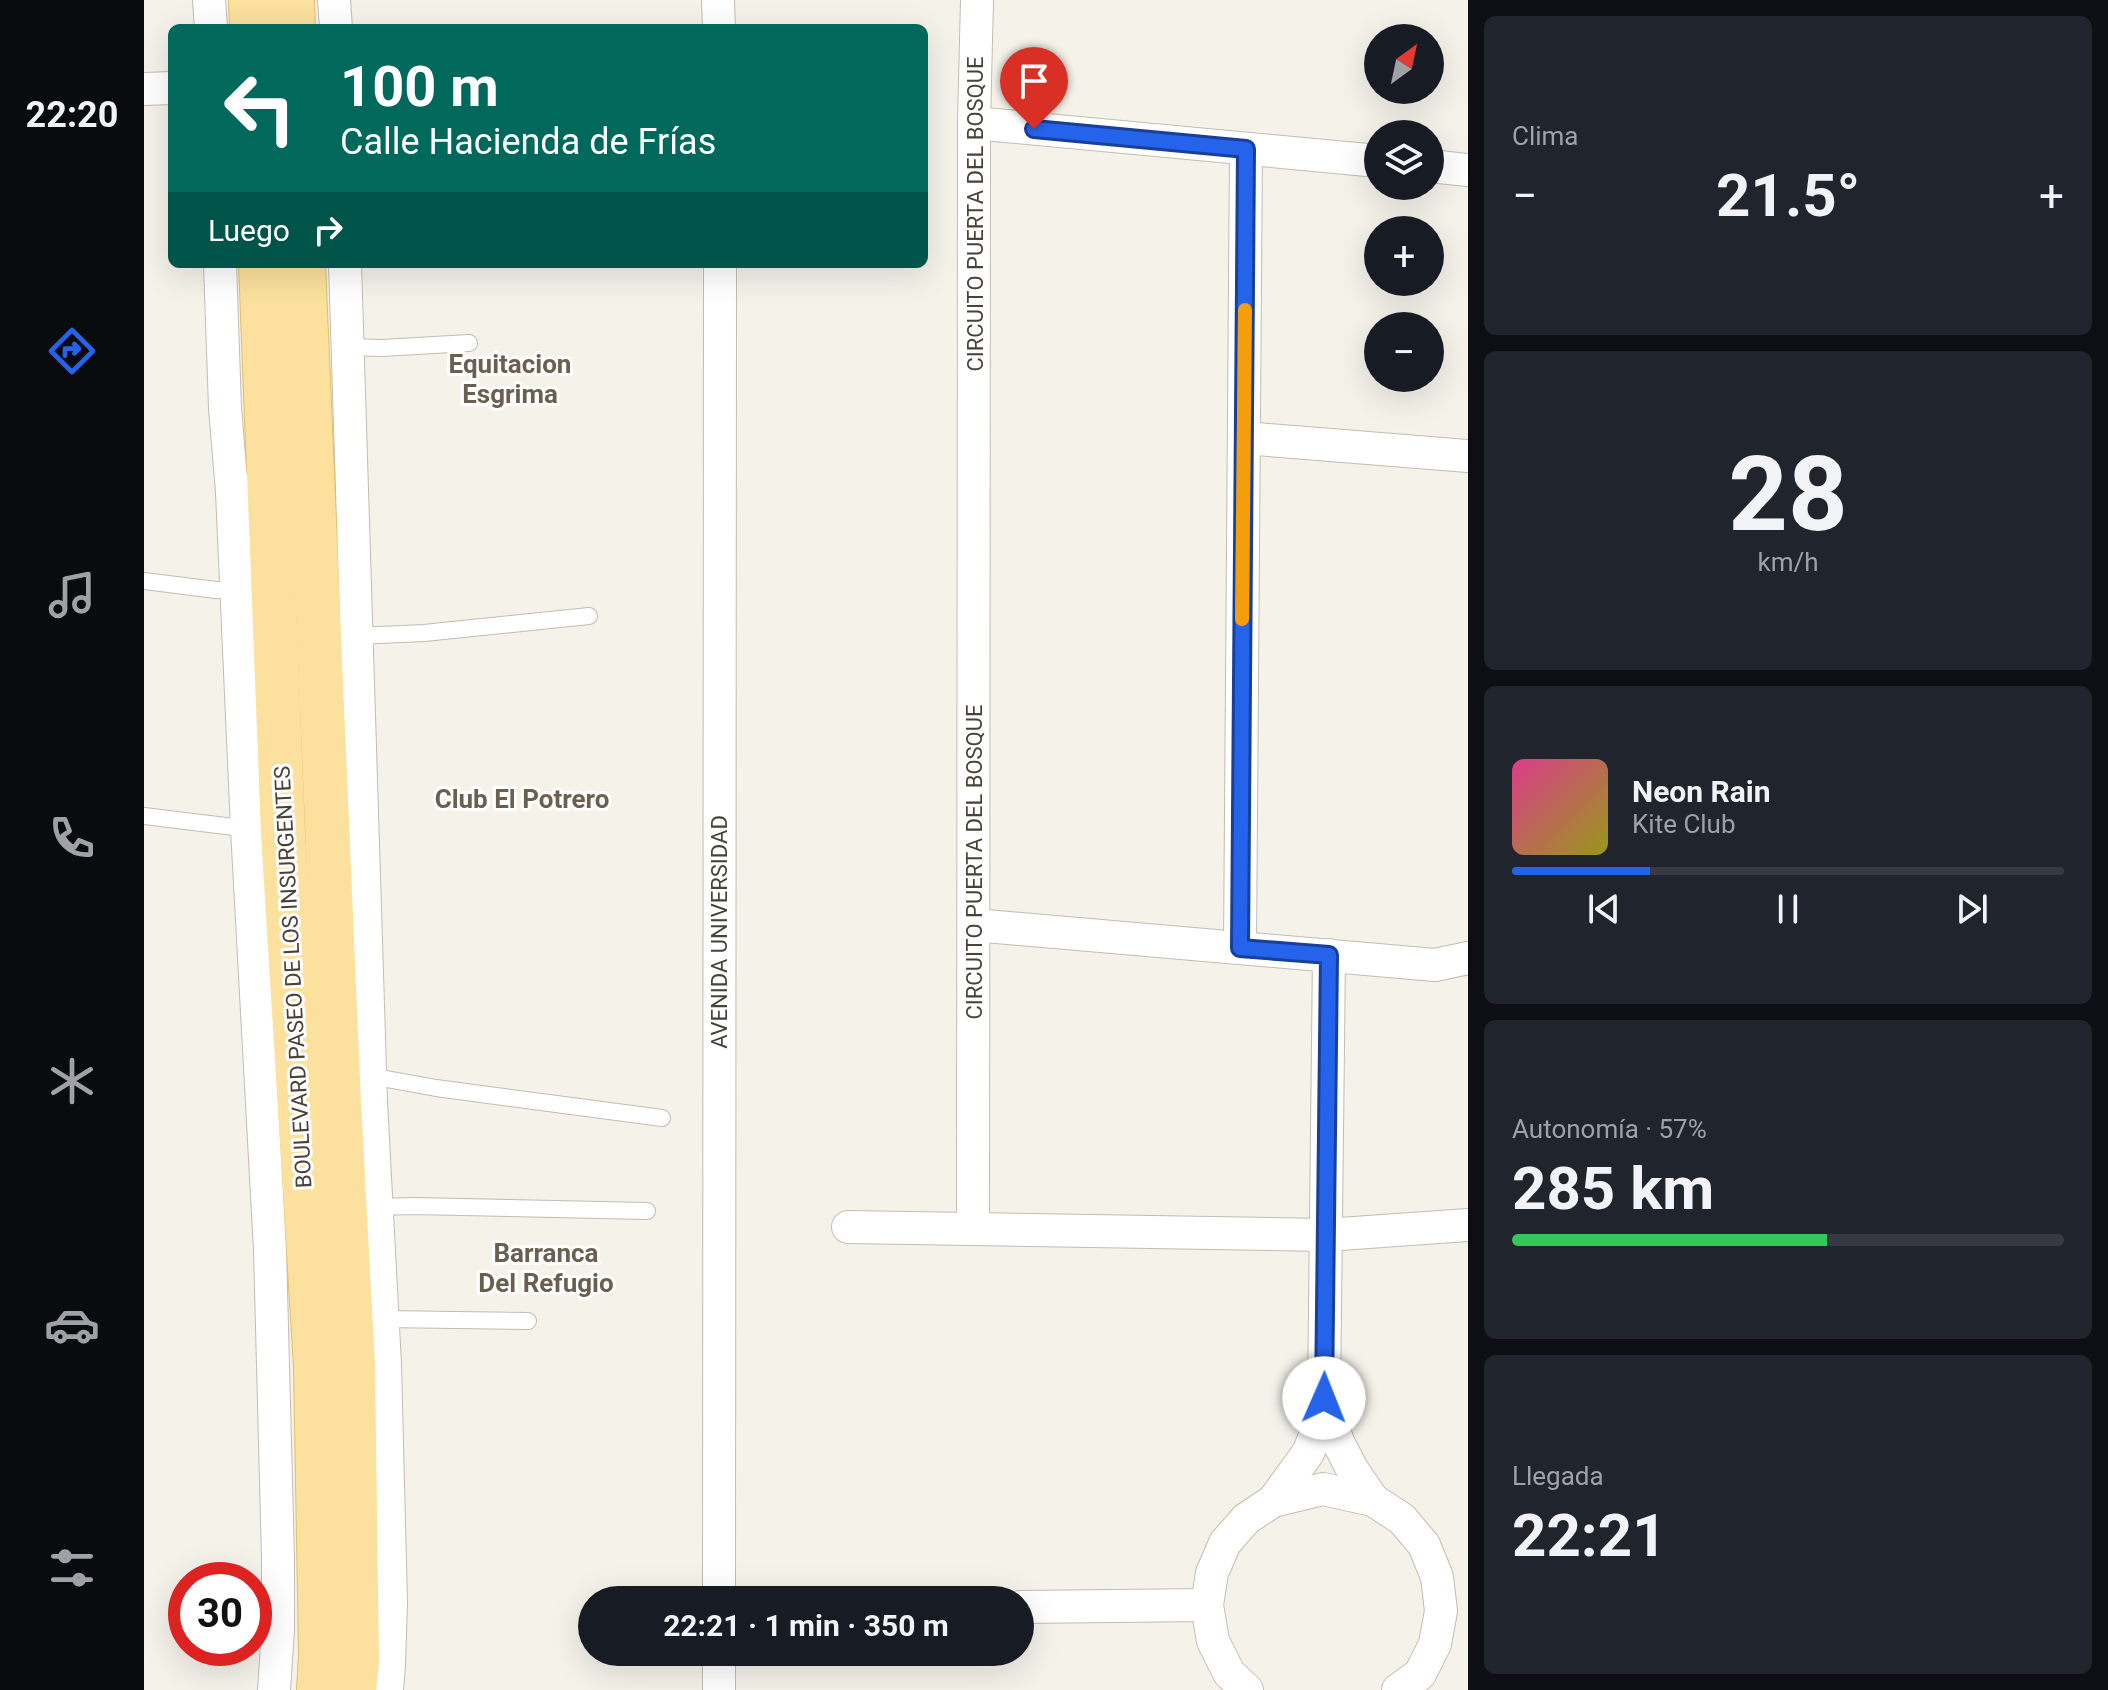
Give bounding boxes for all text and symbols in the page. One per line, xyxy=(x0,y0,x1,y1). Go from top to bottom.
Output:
north arrow xyxy=(1364,24,1444,104)
map controls xyxy=(1364,24,1444,392)
pin xyxy=(1000,47,1068,129)
text: 100 m xyxy=(340,54,499,120)
icon: left xyxy=(208,56,312,160)
street label: CIRCUITO PUERTA DEL BOSQUE xyxy=(963,56,988,372)
icon: arrive xyxy=(1012,59,1056,103)
text: 22:20 xyxy=(26,94,118,136)
button: layers xyxy=(1364,120,1444,200)
text: Calle Hacienda de Frías xyxy=(340,121,716,163)
text: Clima xyxy=(1512,121,1579,151)
text: 21.5° xyxy=(1716,160,1860,231)
text: − xyxy=(1512,170,1537,222)
text: + xyxy=(2039,170,2064,222)
icon: right xyxy=(306,208,350,252)
text: Luego xyxy=(208,213,290,248)
button: + xyxy=(1364,216,1444,296)
button: − xyxy=(1364,312,1444,392)
icon: directions xyxy=(44,323,100,379)
district label: Equitacion Esgrima xyxy=(449,349,571,409)
text: 28 xyxy=(1728,434,1848,555)
text: km/h xyxy=(1757,547,1819,577)
icon: music xyxy=(44,567,100,623)
street label: CIRCUITO PUERTA DEL BOSQUE xyxy=(962,704,987,1020)
street label: BOULEVARD PASEO DE LOS INSURGENTES xyxy=(269,765,317,1189)
text: Neon Rain xyxy=(1632,774,1771,809)
district label: Club El Potrero xyxy=(435,784,609,814)
text: Kite Club xyxy=(1632,809,1736,839)
icon: phone xyxy=(44,810,100,866)
street label: AVENIDA UNIVERSIDAD xyxy=(707,815,732,1049)
icon: previous xyxy=(1582,887,1626,931)
icon: pause xyxy=(1766,887,1810,931)
icon: next xyxy=(1950,887,1994,931)
icon: climate xyxy=(44,1053,100,1109)
text: Autonomía · 57% xyxy=(1512,1114,1707,1144)
text: 285 km xyxy=(1512,1153,1714,1224)
district label: Barranca Del Refugio xyxy=(478,1238,614,1298)
icon: car xyxy=(44,1297,100,1353)
position arrow xyxy=(1282,1356,1366,1440)
text: Llegada xyxy=(1512,1461,1604,1491)
text: 22:21 xyxy=(1512,1500,1667,1571)
icon: filters xyxy=(44,1540,100,1596)
speed limit sign: 30 xyxy=(168,1562,272,1666)
text: 22:21 · 1 min · 350 m xyxy=(663,1608,949,1643)

